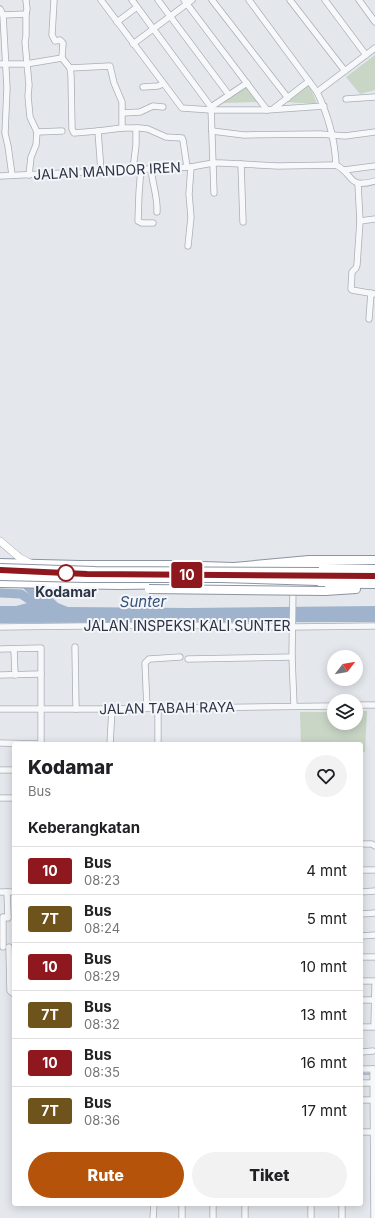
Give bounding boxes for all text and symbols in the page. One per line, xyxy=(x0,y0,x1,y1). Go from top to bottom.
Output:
street label: JALAN MANDOR IREN xyxy=(33,158,181,183)
line badge: 10 xyxy=(169,562,205,588)
marker: Kodamar xyxy=(57,564,75,582)
text: 10 xyxy=(179,566,195,583)
place label: Kodamar xyxy=(35,583,97,600)
water label: Sunter xyxy=(120,592,167,611)
street label: JALAN INSPEKSI KALI SUNTER xyxy=(83,617,291,634)
north arrow xyxy=(327,650,363,686)
map controls xyxy=(327,650,363,730)
button: layers xyxy=(327,694,363,730)
street label: JALAN TABAH RAYA xyxy=(99,698,235,717)
button: heart xyxy=(305,755,347,797)
text: Kodamar xyxy=(28,756,113,779)
text: Bus xyxy=(28,783,51,799)
text: Keberangkatan xyxy=(28,818,140,837)
text: Bus xyxy=(84,853,112,872)
text: 4 mnt xyxy=(306,861,347,880)
text: 10 xyxy=(42,862,58,879)
text: 08:23 xyxy=(84,872,120,888)
text: Bus xyxy=(84,901,112,920)
text: 5 mnt xyxy=(307,909,347,928)
text: 7T xyxy=(41,910,59,927)
text: 08:24 xyxy=(84,920,120,936)
text: Bus xyxy=(84,949,112,968)
text: 10 mnt xyxy=(300,957,347,976)
text: 10 xyxy=(42,958,58,975)
text: 08:29 xyxy=(84,968,120,984)
text: Bus xyxy=(84,997,112,1016)
text: 13 mnt xyxy=(301,1005,347,1024)
text: 7T xyxy=(41,1006,59,1023)
text: 08:32 xyxy=(84,1016,120,1032)
text: Bus xyxy=(84,1045,112,1064)
text: 16 mnt xyxy=(300,1053,347,1072)
text: 10 xyxy=(42,1054,58,1071)
text: 08:35 xyxy=(84,1064,120,1080)
text: Bus xyxy=(84,1093,112,1112)
text: 17 mnt xyxy=(301,1101,347,1120)
text: 7T xyxy=(41,1102,59,1119)
text: 08:36 xyxy=(84,1112,120,1128)
button: Rute xyxy=(28,1152,184,1198)
button: Tiket xyxy=(192,1152,347,1198)

